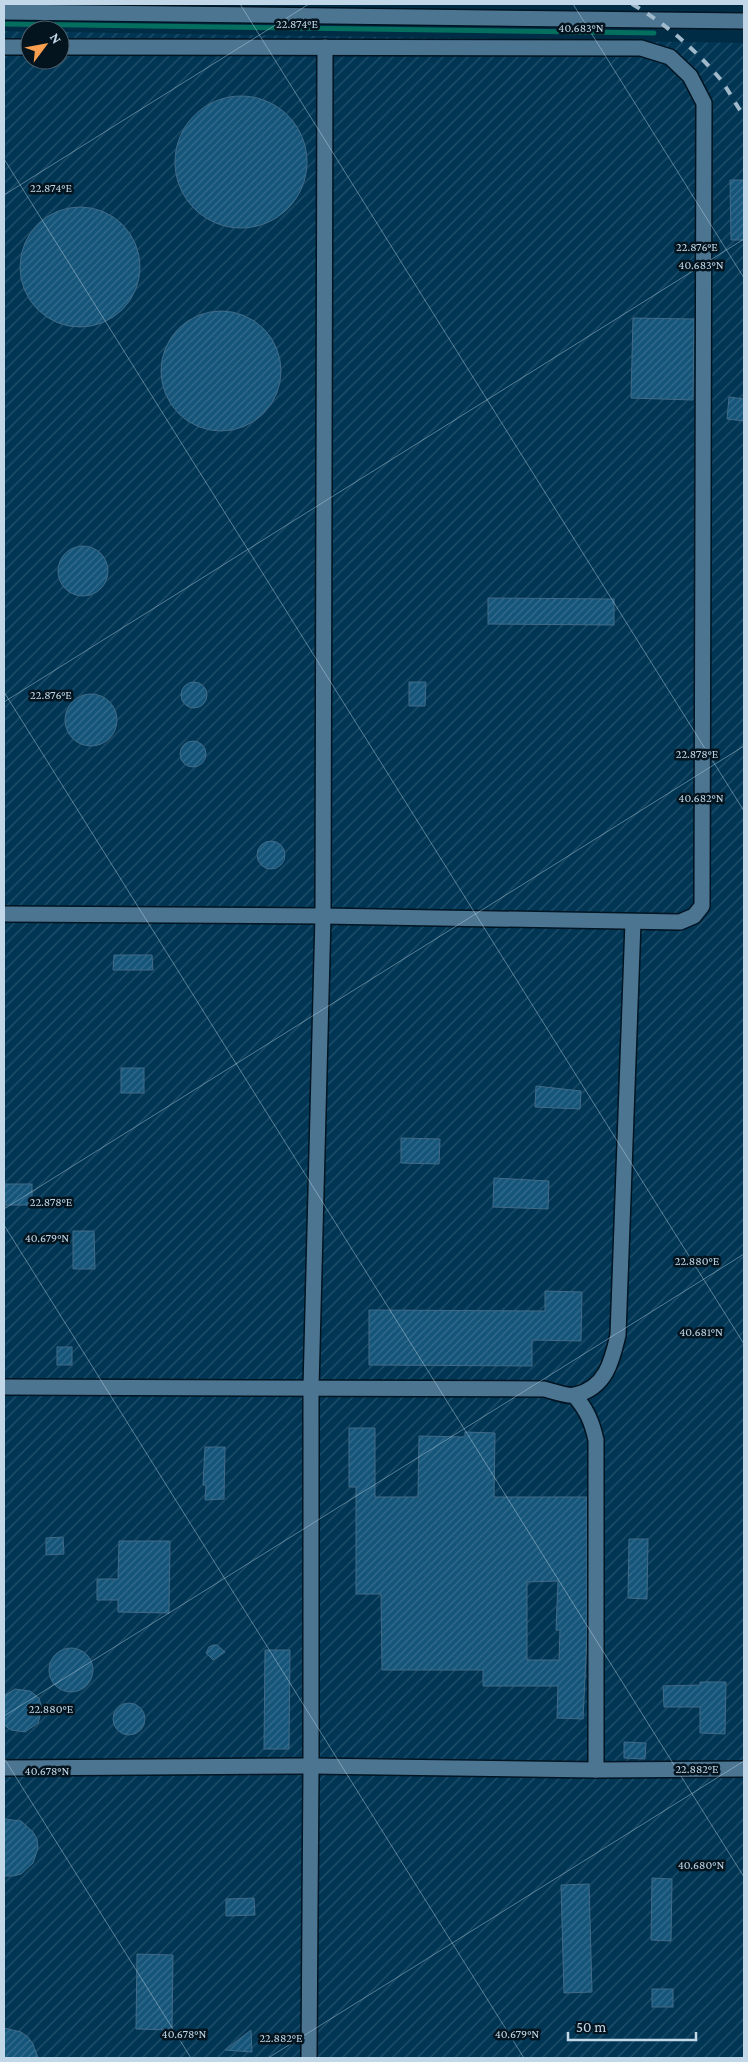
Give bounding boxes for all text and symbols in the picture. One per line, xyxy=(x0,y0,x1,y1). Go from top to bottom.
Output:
text: 22.874°E xyxy=(276,17,318,31)
north arrow xyxy=(20,20,70,70)
text: 40.683°N xyxy=(558,21,604,35)
text: N xyxy=(47,30,66,47)
text: 22.874°E xyxy=(30,181,72,195)
text: 22.876°E xyxy=(676,240,718,254)
text: 40.683°N xyxy=(678,258,724,272)
text: 22.876°E xyxy=(30,688,72,702)
text: 22.878°E xyxy=(676,747,719,761)
text: 40.682°N xyxy=(678,791,724,805)
text: 22.878°E xyxy=(30,1195,73,1209)
text: 40.679°N xyxy=(25,1231,69,1245)
text: 22.880°E xyxy=(675,1254,720,1268)
text: 40.681°N xyxy=(679,1325,723,1339)
text: 22.880°E xyxy=(29,1702,74,1716)
text: 22.882°E xyxy=(675,1762,719,1776)
text: 40.678°N xyxy=(25,1764,70,1778)
text: 40.680°N xyxy=(678,1858,724,1872)
scale bar xyxy=(568,2010,696,2042)
text: 50 m xyxy=(576,2019,606,2035)
text: 40.678°N xyxy=(162,2027,207,2041)
text: 40.679°N xyxy=(495,2027,539,2041)
text: 22.882°E xyxy=(259,2031,303,2045)

